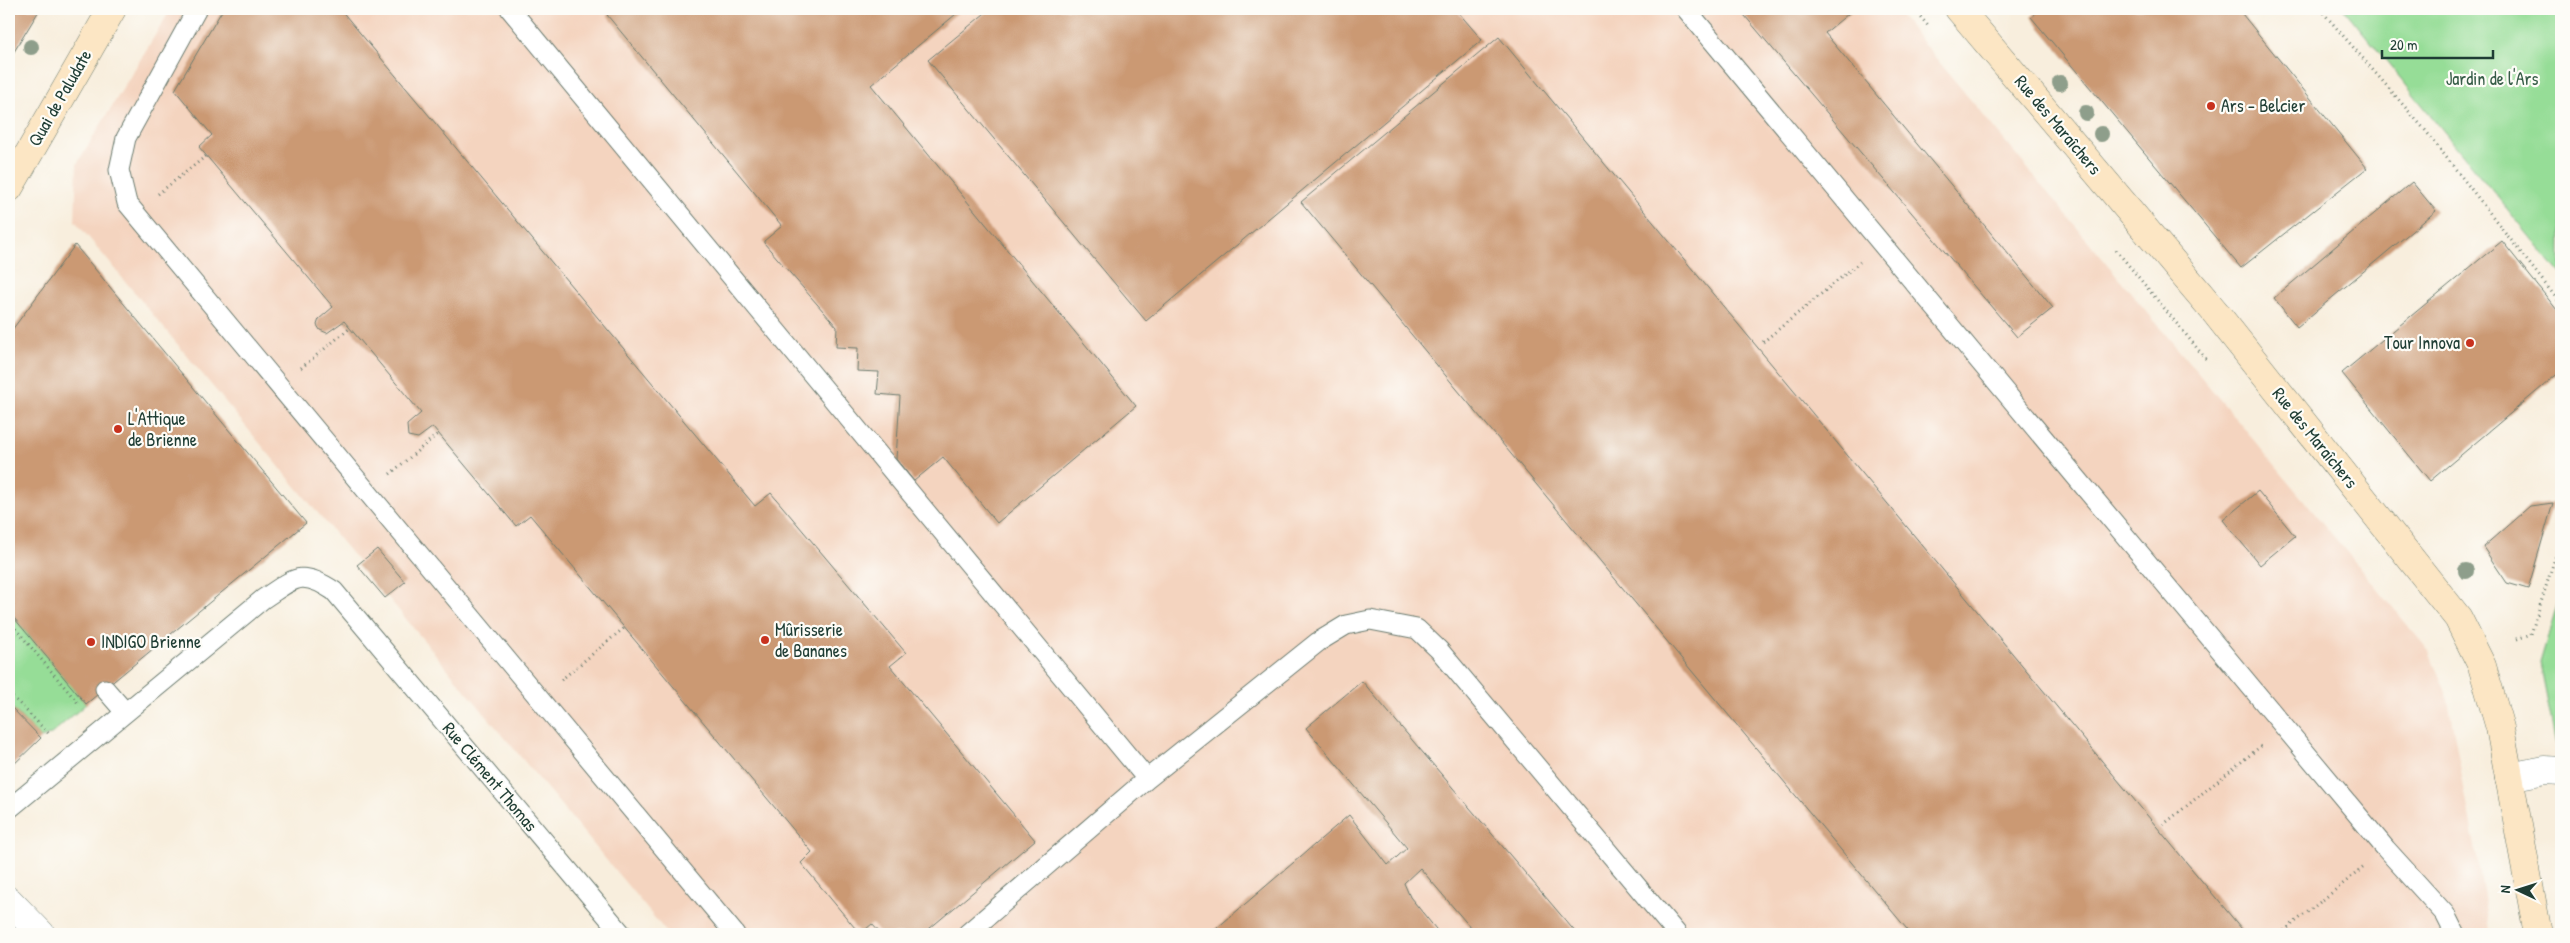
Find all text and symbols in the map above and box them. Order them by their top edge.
scale bar [2382,28,2494,60]
text: 20 m [2390,34,2417,55]
street label: Quai de Paludate [22,45,97,151]
park label: Jardin de l'Ars [2446,66,2538,91]
street label: Rue des Maraîchers [2009,69,2108,180]
place label: Ars - Belcier [2221,93,2305,118]
marker: Ars - Belcier [2205,100,2217,112]
place label: Tour Innova [2384,330,2460,355]
marker: Tour Innova [2464,337,2476,349]
street label: Rue des Maraîchers [2267,382,2364,494]
place label: L'Attique de Brienne [128,406,197,452]
marker: L'Attique de Brienne [112,423,124,435]
place label: Mûrisserie de Bananes [775,617,847,663]
place label: INDIGO Brienne [101,629,201,654]
marker: Mûrisserie de Bananes [759,634,771,646]
marker: INDIGO Brienne [85,636,97,648]
street label: Rue Clément Thomas [437,717,544,837]
north arrow [2492,866,2542,916]
text: N [2495,884,2514,893]

